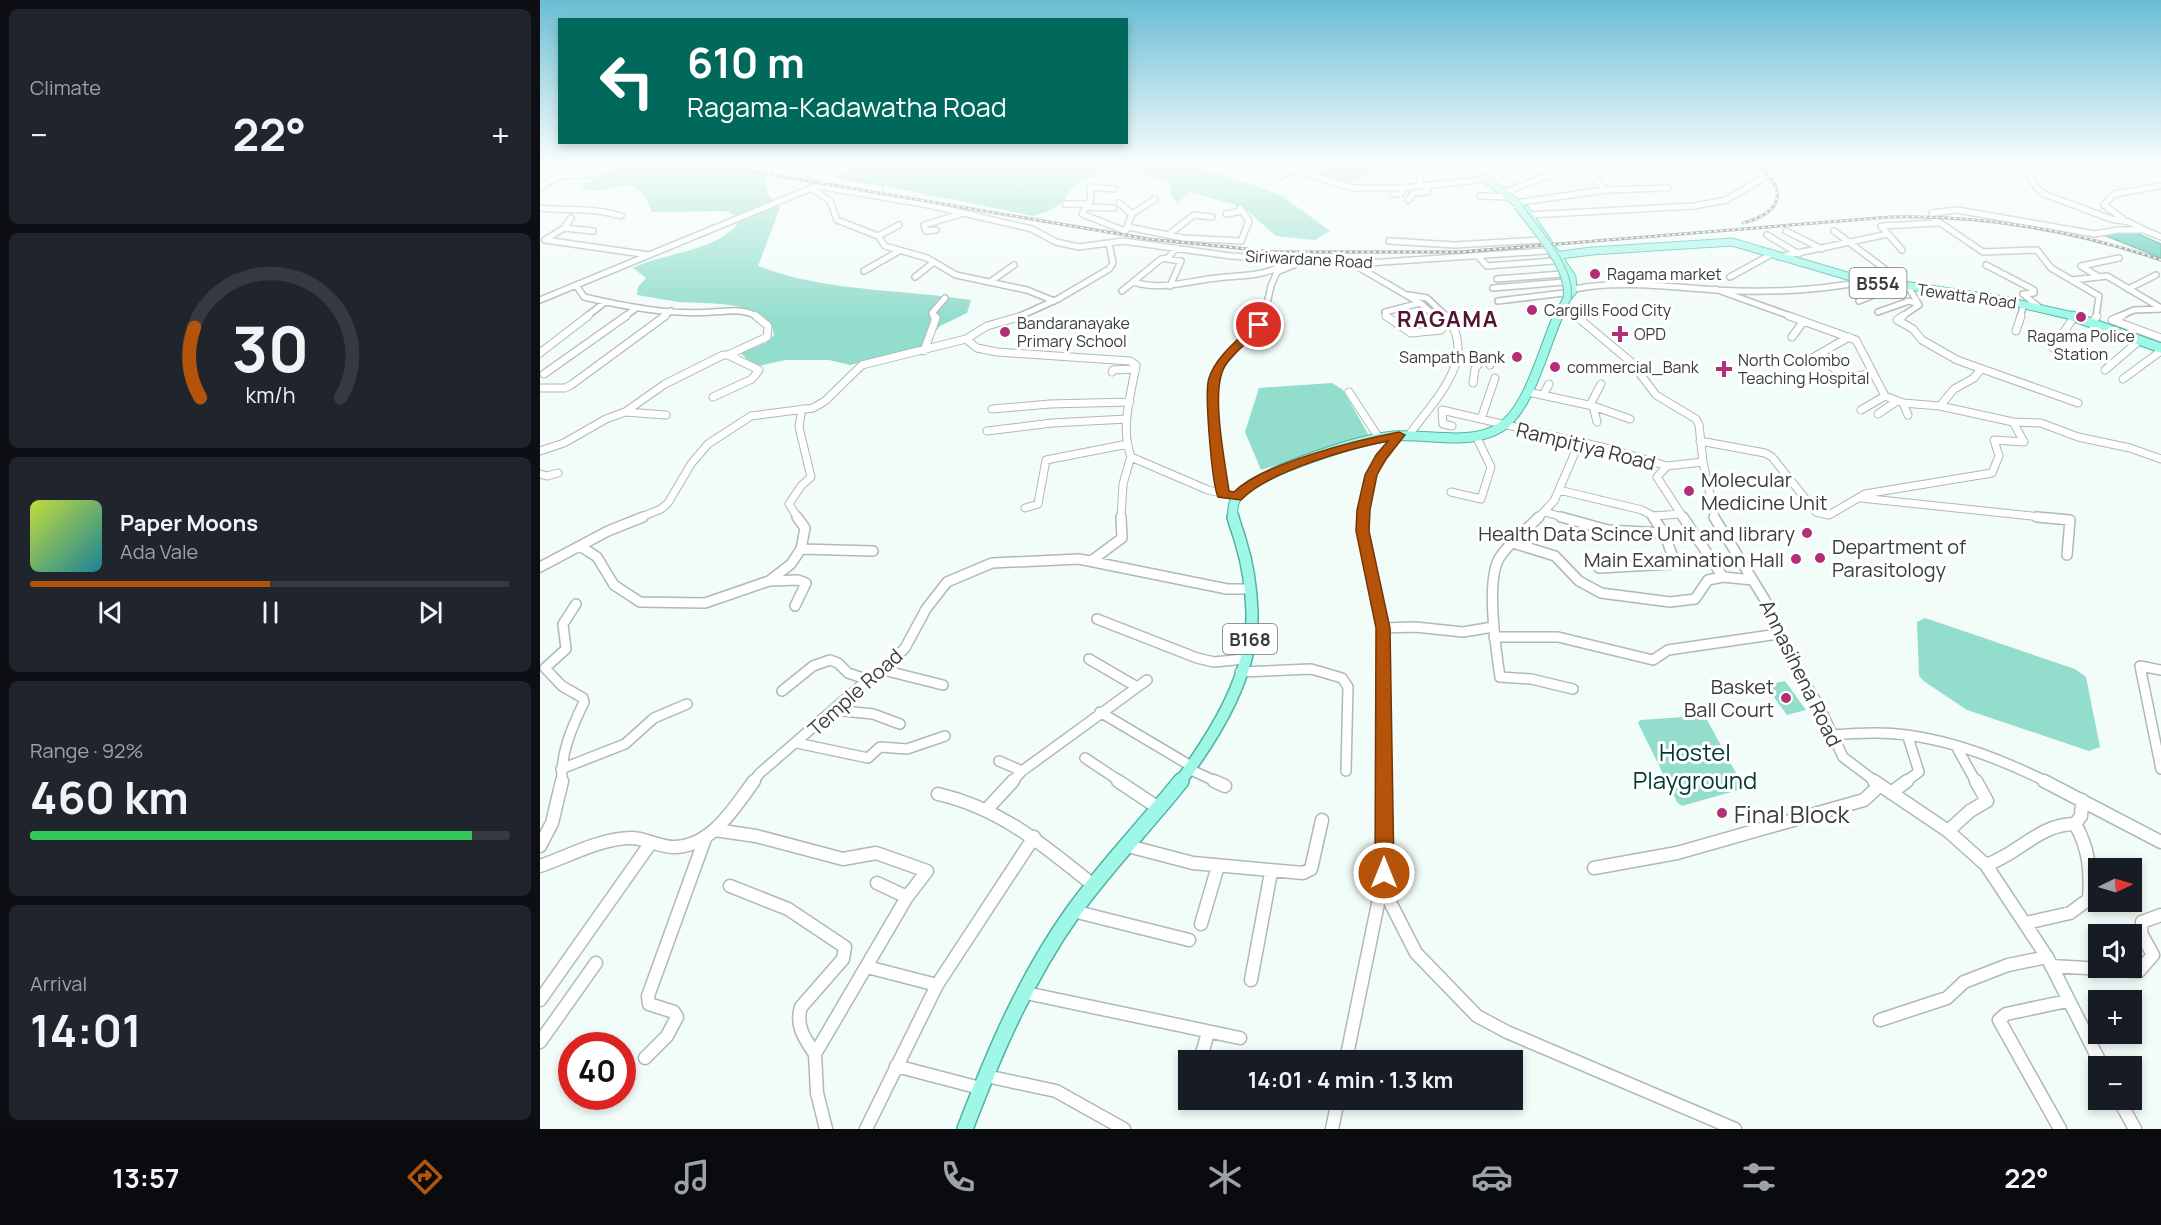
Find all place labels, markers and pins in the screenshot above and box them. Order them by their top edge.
place label: Ragama market [1607,263,1722,285]
marker: Ragama market [1588,267,1602,281]
pin [1233,299,1284,350]
place label: Cargills Food City [1544,299,1672,321]
marker: Cargills Food City [1525,303,1539,317]
marker: Ragama Police Station [2074,310,2088,324]
place label: Bandaranayake Primary School [1017,312,1130,352]
place label: OPD [1634,323,1666,345]
marker: Bandaranayake Primary School [998,325,1012,339]
marker: OPD [1611,325,1629,343]
place label: Ragama Police Station [2027,325,2135,365]
place label: Sampath Bank [1399,346,1506,368]
place label: North Colombo Teaching Hospital [1738,349,1870,389]
marker: Sampath Bank [1510,350,1524,364]
place label: commercial_Bank [1567,356,1700,378]
marker: commercial_Bank [1548,360,1562,374]
marker: North Colombo Teaching Hospital [1715,360,1733,378]
place label: Molecular Medicine Unit [1701,466,1828,516]
marker: Molecular Medicine Unit [1682,484,1696,498]
place label: Health Data Scince Unit and library [1478,520,1795,547]
marker: Health Data Scince Unit and library [1800,526,1814,540]
place label: Department of Parasitology [1832,533,1966,583]
place label: Main Examination Hall [1584,546,1784,573]
marker: Department of Parasitology [1813,551,1827,565]
marker: Main Examination Hall [1789,552,1803,566]
place label: Basket Ball Court [1684,673,1774,723]
marker: Basket Ball Court [1779,691,1793,705]
place label: Final Block [1734,797,1850,830]
marker: Final Block [1715,806,1729,820]

